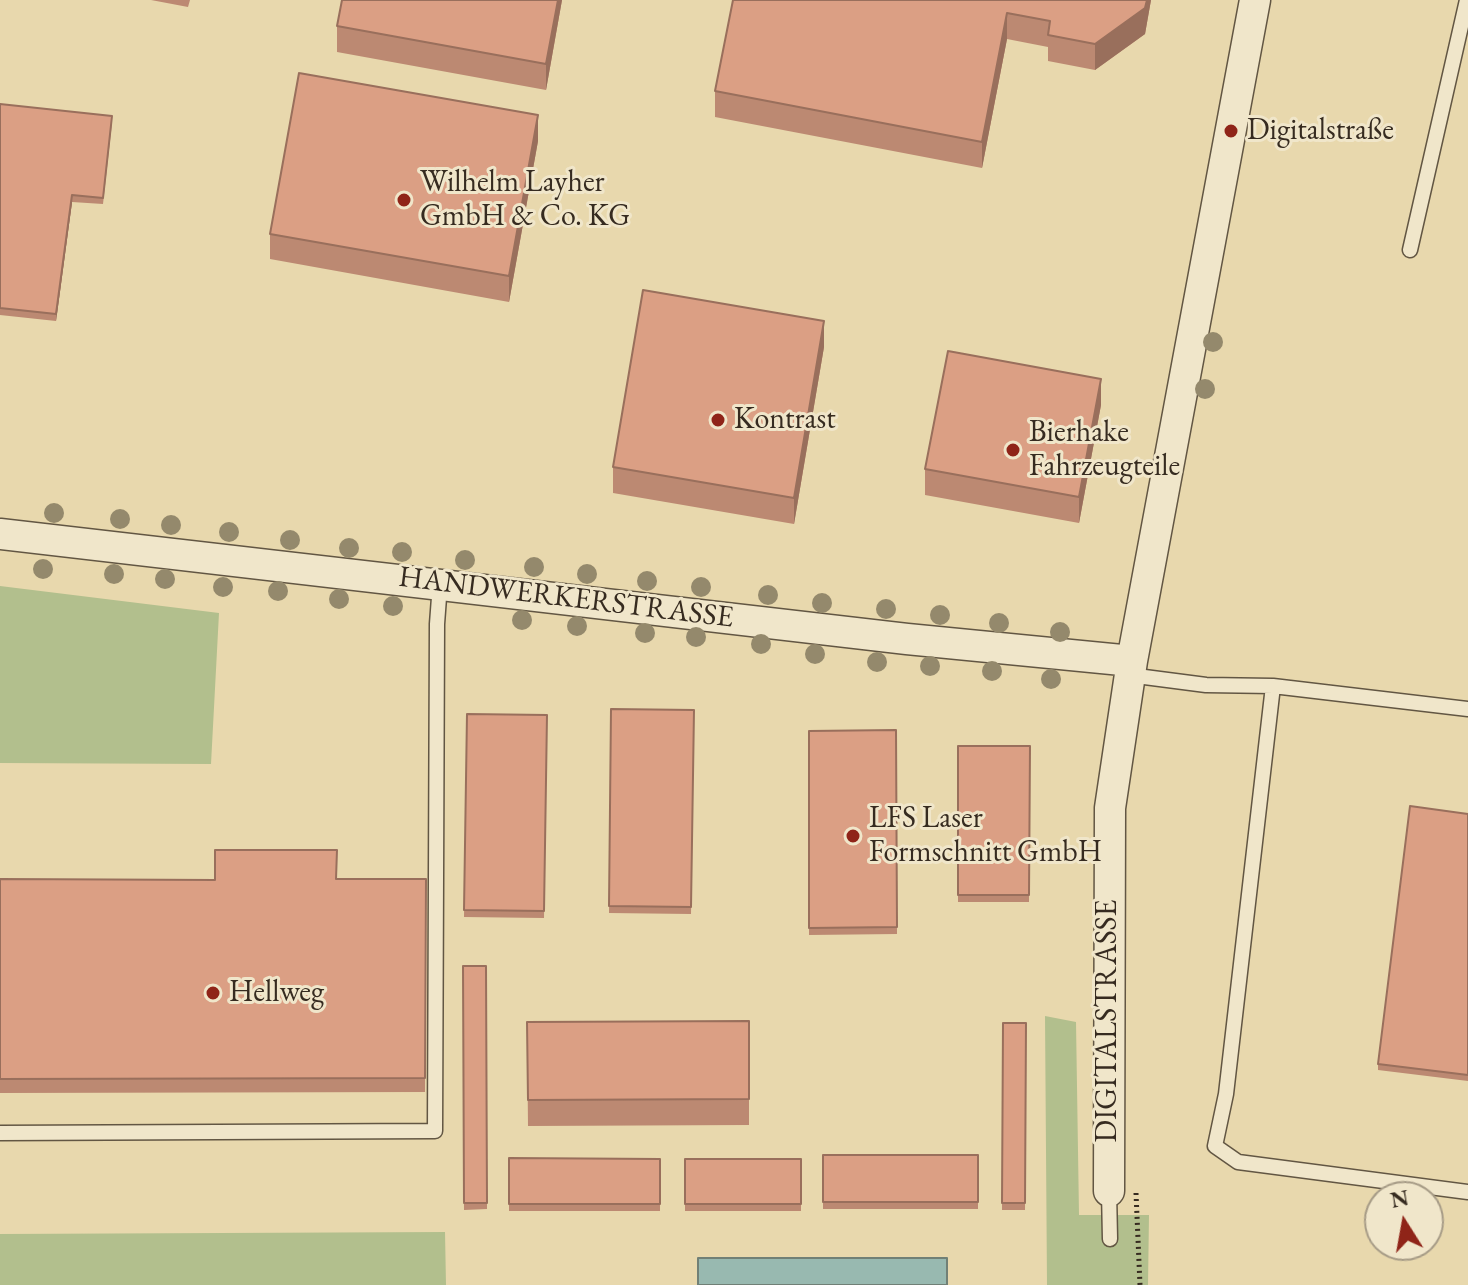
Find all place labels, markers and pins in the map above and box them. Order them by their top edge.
place label: Digitalstraße [1247,113,1394,149]
marker: Digitalstraße [1222,122,1240,140]
place label: Wilhelm Layher GmbH & Co. KG [420,165,630,236]
marker: Wilhelm Layher GmbH & Co. KG [395,191,413,209]
place label: Kontrast [734,402,836,438]
marker: Kontrast [709,411,727,429]
place label: Bierhake Fahrzeugteile [1029,415,1180,486]
marker: Bierhake Fahrzeugteile [1004,441,1022,459]
place label: LFS Laser Formschnitt GmbH [869,801,1102,872]
marker: LFS Laser Formschnitt GmbH [844,827,862,845]
place label: Hellweg [229,975,324,1011]
marker: Hellweg [204,984,222,1002]

